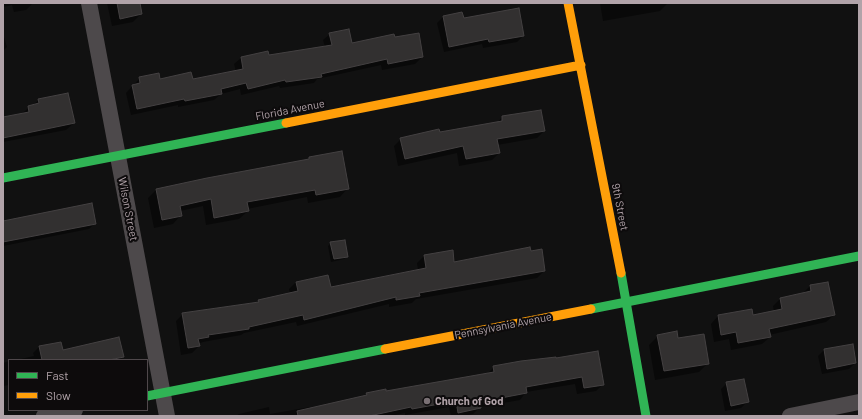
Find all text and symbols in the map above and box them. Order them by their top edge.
street label: Florida Avenue [254,97,326,123]
street label: Wilson Street [115,176,141,242]
street label: 9th Street [609,182,631,232]
street label: Pennsylvania Avenue [453,310,553,342]
legend [8,359,148,411]
text: Fast [46,368,69,382]
text: Slow [46,388,71,402]
place label: Church of God [435,394,503,408]
marker: Church of God [422,396,432,406]

